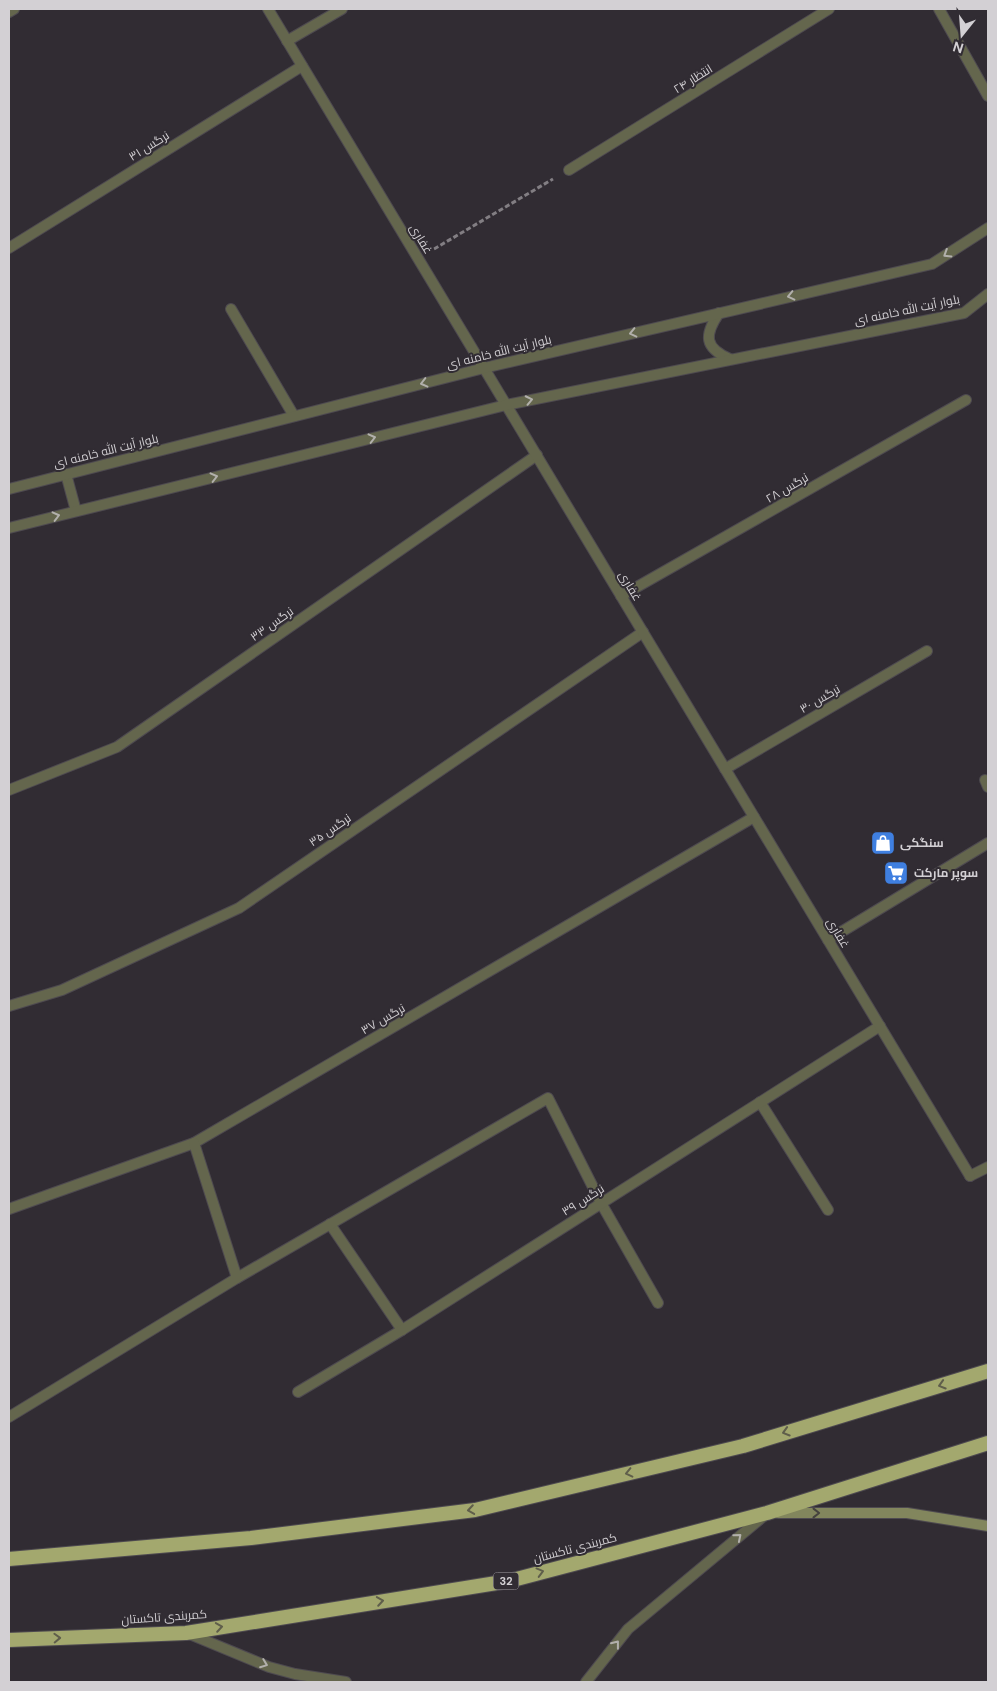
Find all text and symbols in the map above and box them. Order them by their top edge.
north arrow [937,10,987,60]
text: N [951,37,966,58]
street label: انتظار ۲۴ [670,61,716,97]
street label: نرگس ۳۱ [126,127,172,165]
street label: غفاری [406,221,436,257]
one-way arrow [943,248,952,258]
one-way arrow [786,290,795,301]
street label: بلوار آیت الله خامنه ای [853,291,961,329]
one-way arrow [628,327,637,338]
street label: بلوار آیت الله خامنه ای [445,331,553,373]
one-way arrow [419,377,428,388]
one-way arrow [525,395,534,406]
street label: بلوار آیت الله خامنه ای [52,430,160,472]
one-way arrow [367,433,376,444]
street label: نرگس ۲۸ [763,469,811,507]
one-way arrow [209,472,218,483]
one-way arrow [52,512,60,522]
street label: غفاری [615,568,645,604]
street label: نرگس ۳۳ [247,603,297,645]
street label: نرگس ۳۰ [797,681,843,717]
street label: نرگس ۳۵ [306,810,354,850]
shop icon: سنگکی [870,830,896,856]
place label: سنگکی [900,835,944,851]
supermarket icon: سوپر مارکت [883,860,909,886]
place label: سوپر مارکت [914,865,978,882]
street label: غفاری [823,915,853,951]
street label: نرگس ۳۷ [358,1000,408,1038]
street label: نرگس ۳۹ [559,1181,607,1219]
one-way arrow [938,1379,946,1389]
one-way arrow [783,1427,791,1437]
one-way arrow [624,1467,633,1478]
one-way arrow [466,1504,474,1515]
one-way arrow [812,1508,820,1518]
street label: کمربندی تاکستان [531,1529,619,1567]
one-way arrow [732,1535,741,1543]
one-way arrow [535,1568,543,1578]
road number: 32 [494,1572,518,1590]
one-way arrow [376,1596,384,1607]
street label: کمربندی تاکستان [121,1606,207,1628]
one-way arrow [215,1623,224,1633]
one-way arrow [54,1632,62,1643]
one-way arrow [610,1640,619,1650]
one-way arrow [259,1658,268,1668]

